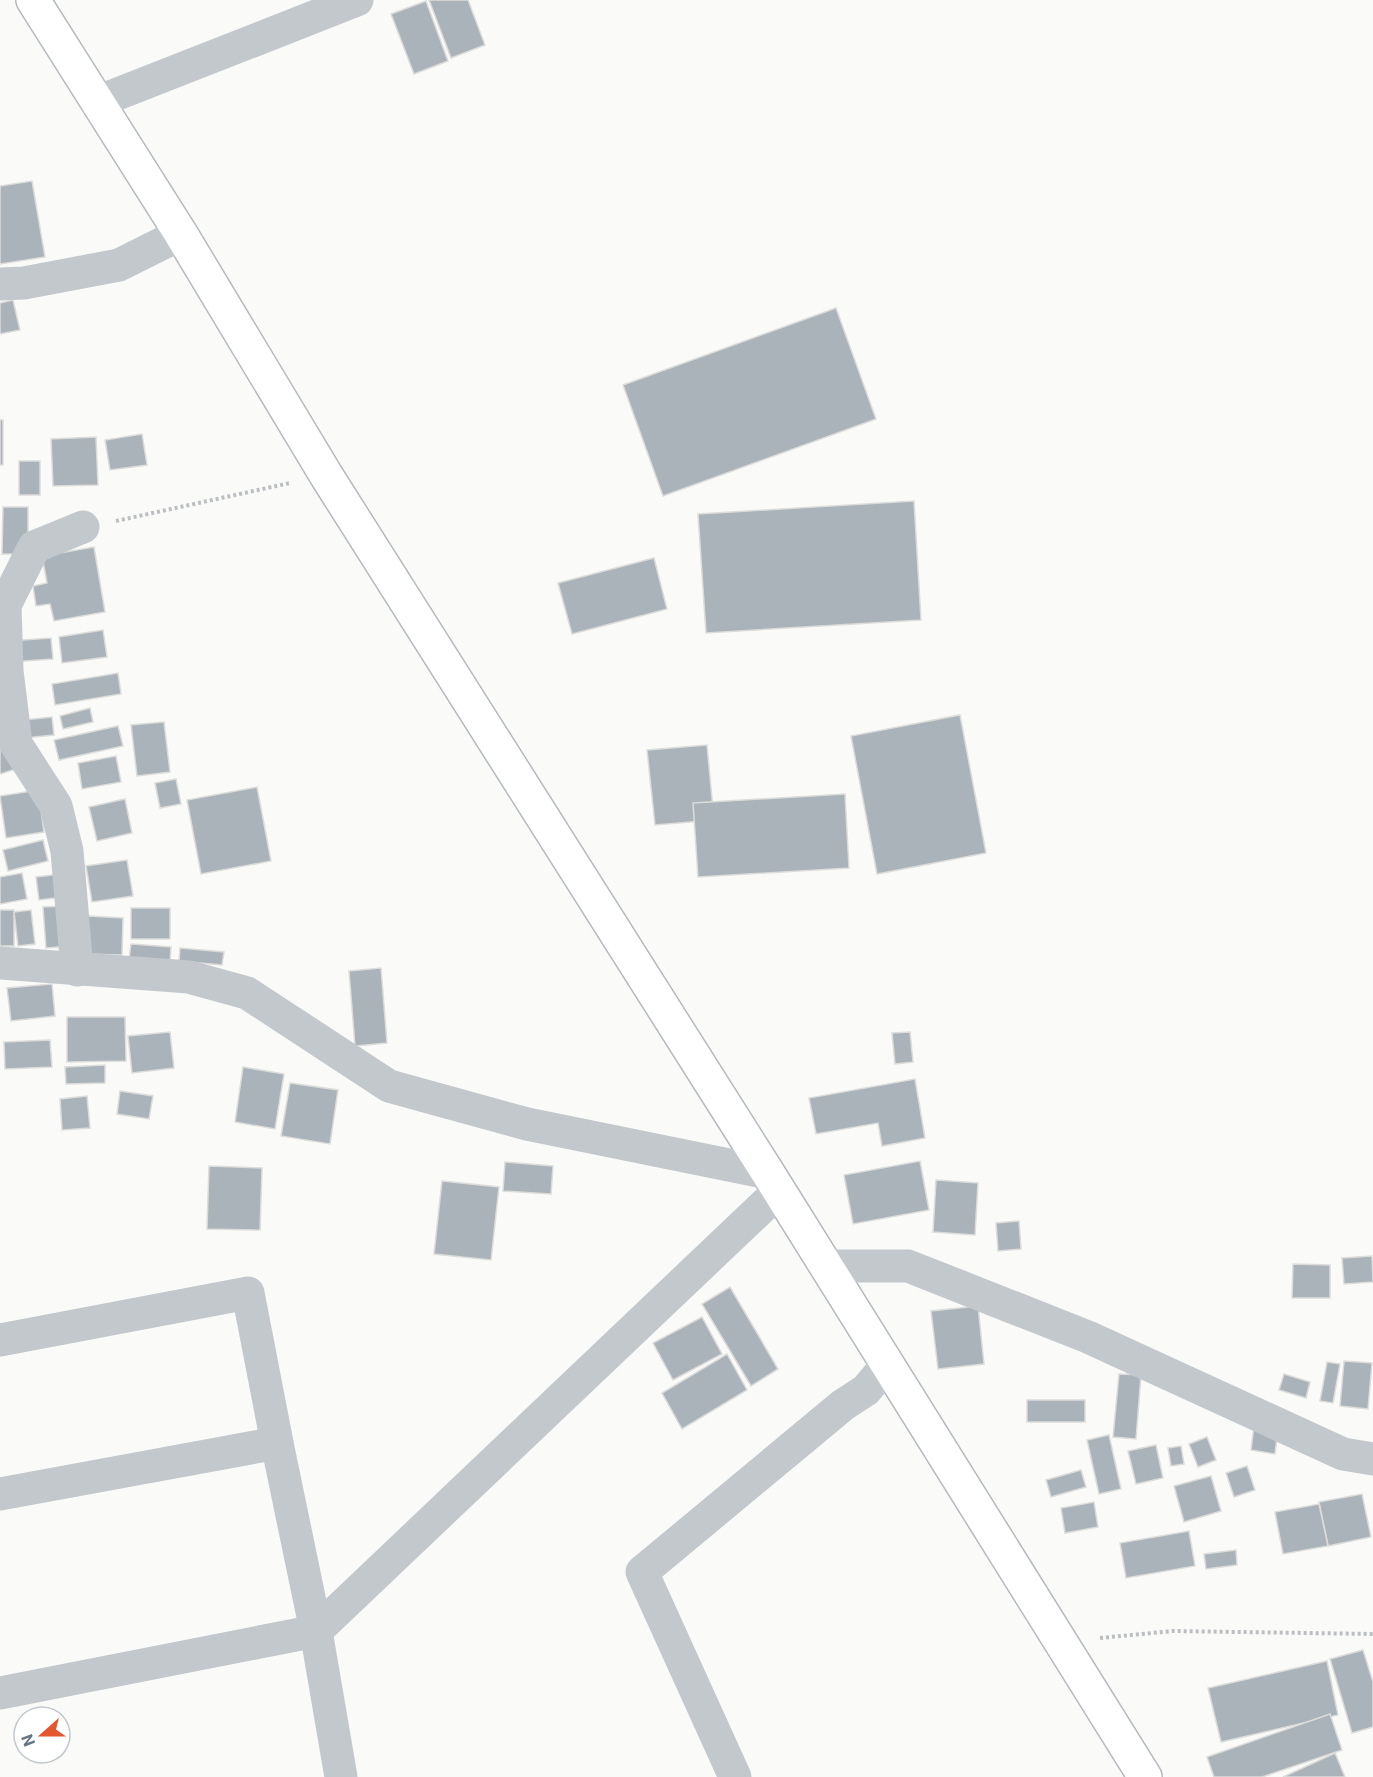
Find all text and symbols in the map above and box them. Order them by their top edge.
north arrow [12,1705,72,1765]
text: N [18,1732,39,1749]

